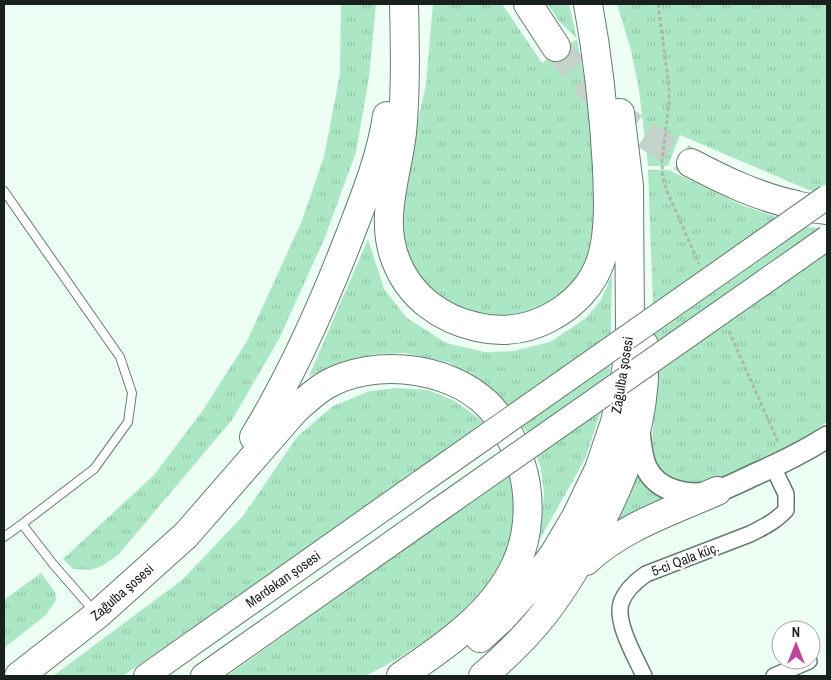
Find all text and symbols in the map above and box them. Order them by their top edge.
street label: Zağulba şosesi [607,335,637,415]
street label: 5-ci Qala küç. [649,538,721,580]
street label: Mərdəkan şosesi [242,547,324,611]
street label: Zağulba şosesi [87,560,157,624]
north arrow [771,620,821,670]
text: N [792,623,800,641]

